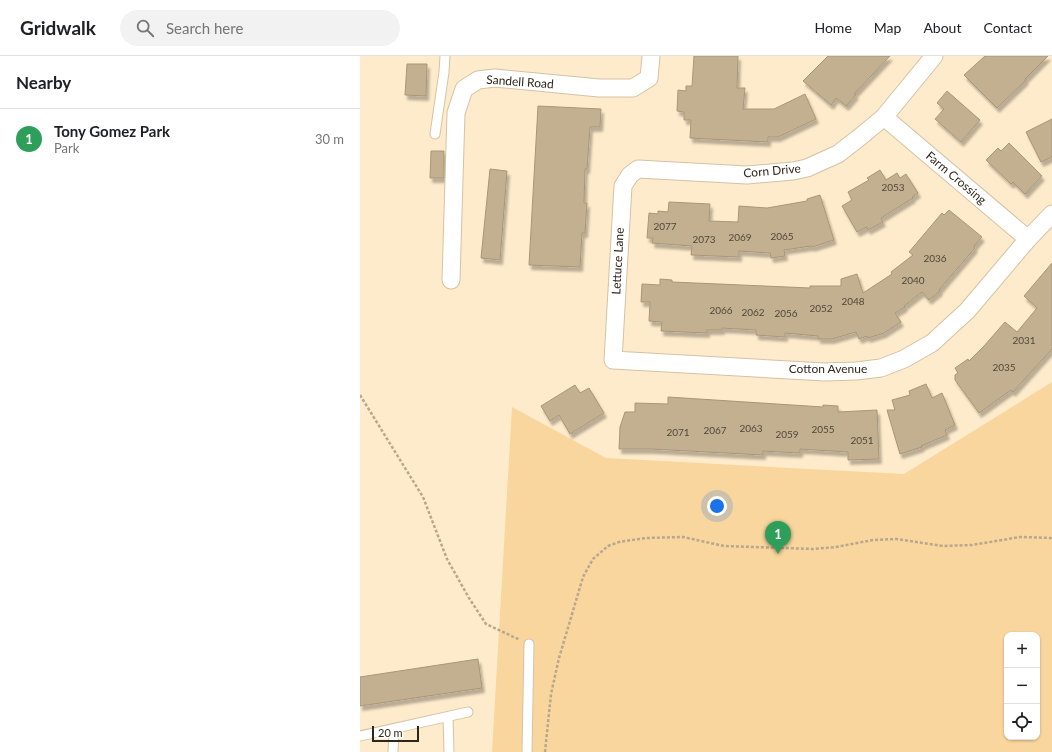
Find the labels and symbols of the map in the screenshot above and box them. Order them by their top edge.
street label: Sandell Road [486,72,554,91]
street label: Farm Crossing [923,148,990,207]
street label: Corn Drive [743,161,801,180]
house number: 2053 [881,181,905,193]
house number: 2077 [653,220,677,232]
street label: Lettuce Lane [608,227,627,295]
house number: 2065 [770,230,794,242]
house number: 2069 [728,231,752,243]
house number: 2073 [692,233,716,245]
house number: 2036 [923,252,947,264]
house number: 2040 [901,274,925,286]
house number: 2048 [841,295,865,307]
house number: 2052 [809,302,833,314]
house number: 2066 [709,304,733,316]
house number: 2062 [741,306,765,318]
house number: 2056 [774,307,798,319]
house number: 2031 [1012,334,1036,346]
street label: Cotton Avenue [789,361,867,376]
house number: 2035 [992,361,1016,373]
house number: 2063 [739,422,763,434]
house number: 2055 [811,423,835,435]
house number: 2067 [703,424,727,436]
house number: 2071 [666,426,690,438]
house number: 2059 [775,428,799,440]
house number: 2051 [850,434,874,446]
your location [707,496,727,516]
pin: 1 [765,521,791,554]
scale bar [372,724,419,743]

